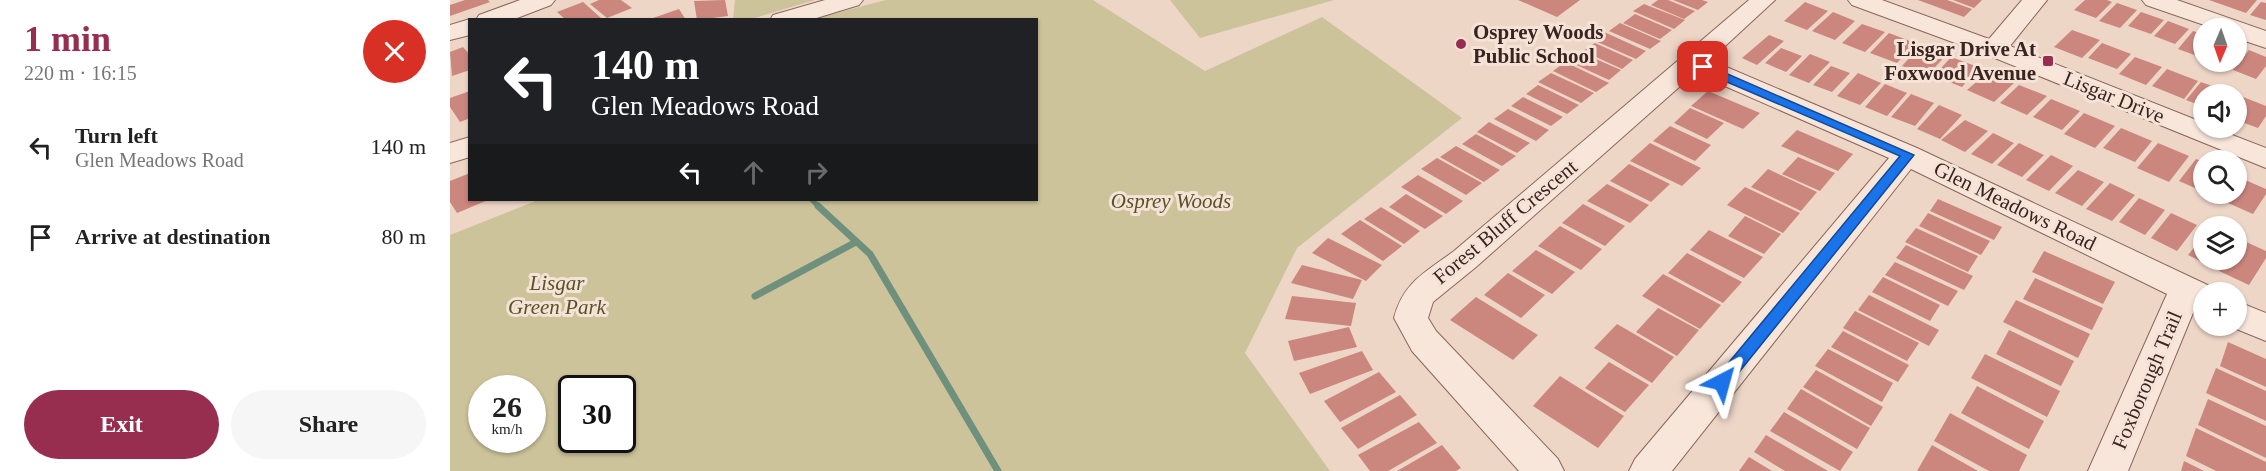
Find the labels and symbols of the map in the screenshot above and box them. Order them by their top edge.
north arrow [2193,18,2247,72]
place label: Osprey Woods Public School [1473,20,1604,68]
marker: Osprey Woods Public School [1454,37,1468,51]
place label: Lisgar Drive At Foxwood Avenue [1884,37,2036,85]
pin [1677,41,1728,92]
marker: Lisgar Drive At Foxwood Avenue [2041,54,2055,68]
street label: Lisgar Drive [2060,66,2168,128]
street label: Forest Bluff Crescent [1428,155,1582,289]
street label: Glen Meadows Road [1930,156,2100,256]
park label: Osprey Woods [1111,189,1231,213]
park label: Lisgar Green Park [508,271,607,319]
street label: Foxborough Trail [2107,307,2187,453]
position arrow [1690,350,1754,414]
speed limit sign: 30 [558,375,636,453]

